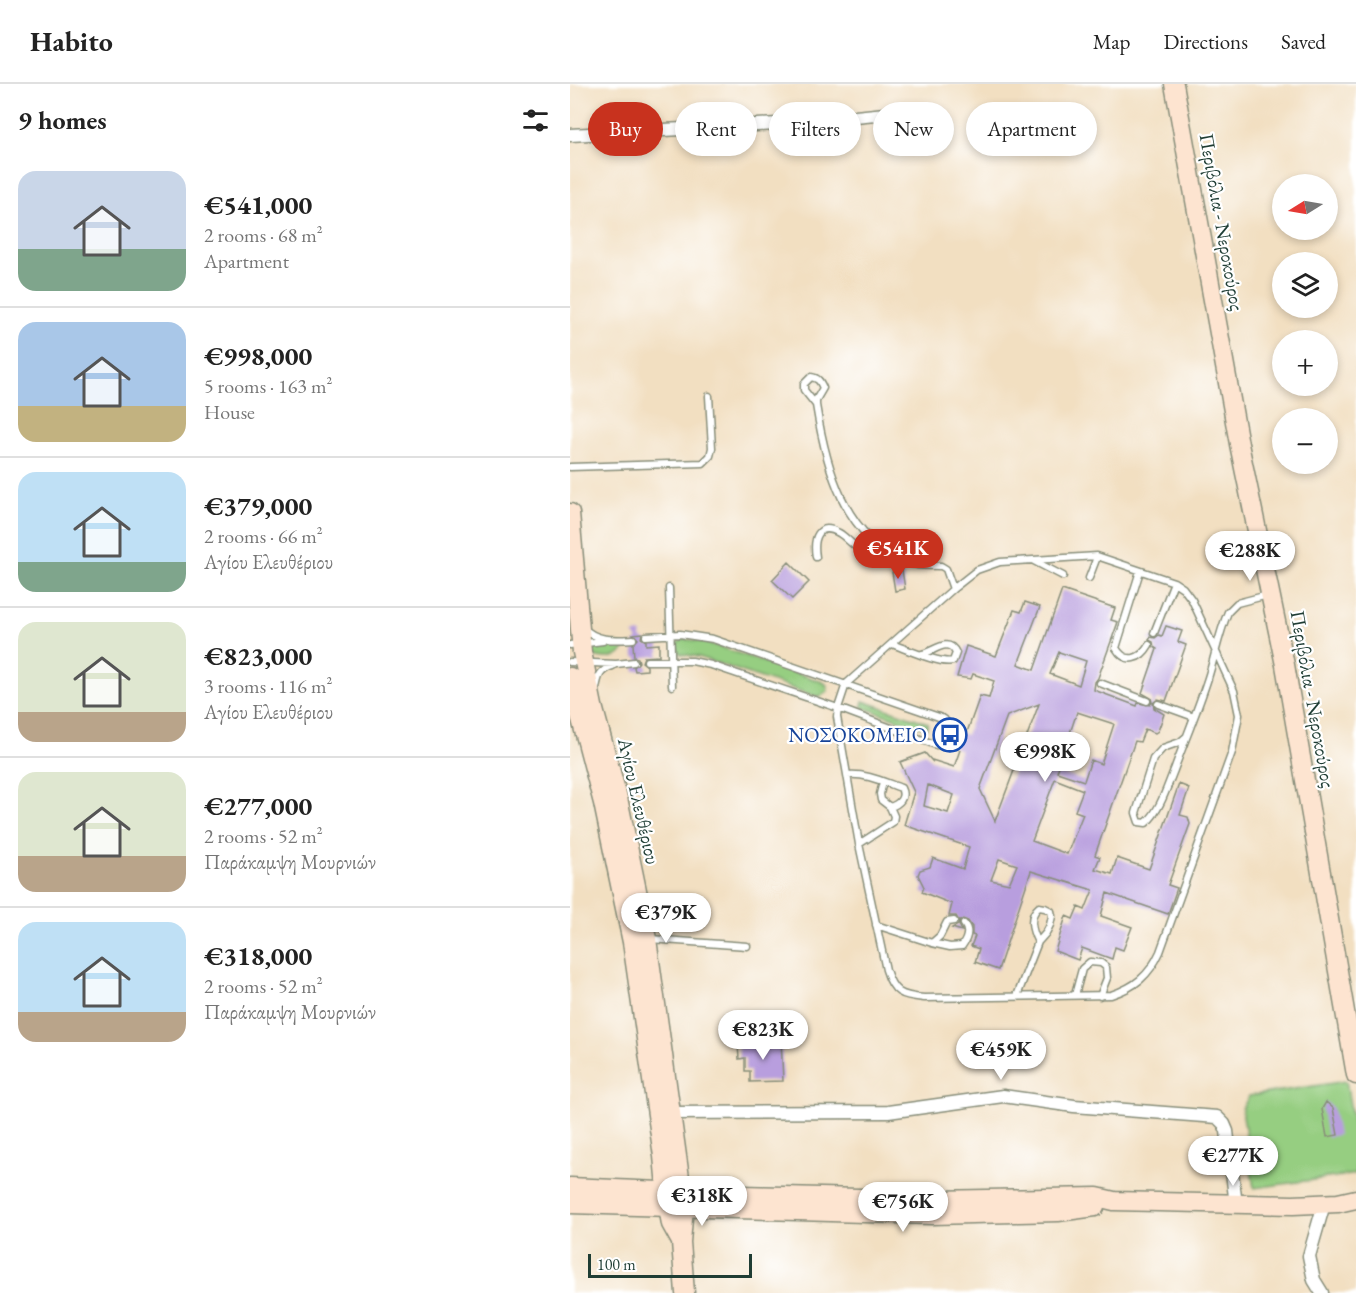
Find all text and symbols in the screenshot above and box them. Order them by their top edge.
text: Habito [30,23,113,59]
text: Map [1093,28,1130,55]
text: Directions [1163,28,1248,55]
text: Saved [1281,28,1326,55]
chip: Buy [588,102,663,156]
chip: Rent [675,102,757,156]
chip: Filters [769,102,861,156]
chip: New [873,102,954,156]
chip: Apartment [966,102,1097,156]
text: 9 homes [18,103,107,137]
icon: filters [519,104,552,137]
street label: Περιβόλια - Νεροκούρος [1194,131,1250,313]
north arrow [1272,174,1338,240]
map controls [1272,174,1338,474]
text: €541,000 [204,188,312,222]
icon: home [66,195,138,267]
text: 2 rooms · 68 m² [204,222,323,248]
text: Apartment [204,248,289,274]
button: layers [1272,252,1338,318]
button: + [1272,330,1338,396]
text: €998,000 [204,339,312,373]
icon: home [66,346,138,418]
text: 5 rooms · 163 m² [204,373,332,399]
text: House [204,399,255,425]
button: − [1272,408,1338,474]
text: €379,000 [204,489,312,523]
icon: home [66,496,138,568]
text: 2 rooms · 66 m² [204,523,323,549]
pin: €541K [856,529,940,580]
pin: €288K [1208,531,1292,582]
text: €541K [867,535,929,561]
text: €288K [1219,537,1281,563]
text: Αγίου Ελευθέριου [204,549,333,575]
street label: Περιβόλια - Νεροκούρος [1285,608,1341,790]
text: €823,000 [204,639,312,673]
icon: home [66,646,138,718]
text: 3 rooms · 116 m² [204,673,332,699]
text: Αγίου Ελευθέριου [204,699,333,725]
bus stop icon: ΝΟΣΟΚΟΜΕΙΟ [932,717,968,753]
place label: ΝΟΣΟΚΟΜΕΙΟ [788,722,927,748]
pin: €998K [1003,732,1087,783]
street label: Αγίου Ελευθέριου [612,734,666,867]
text: €998K [1014,738,1076,764]
text: €277,000 [204,789,312,823]
icon: home [66,796,138,868]
text: 2 rooms · 52 m² [204,823,323,849]
text: Παράκαμψη Μουρνιών [204,849,376,875]
pin: €379K [624,893,708,944]
text: €379K [635,899,697,925]
text: €318,000 [204,939,312,973]
icon: home [66,946,138,1018]
text: 2 rooms · 52 m² [204,973,323,999]
text: Παράκαμψη Μουρνιών [204,999,376,1025]
pin: €823K [721,1010,805,1061]
text: €823K [732,1016,794,1042]
pin: €459K [959,1030,1043,1081]
text: €459K [970,1036,1032,1062]
pin: €277K [1191,1136,1275,1187]
text: €277K [1202,1142,1264,1168]
pin: €318K [660,1176,744,1227]
text: €318K [671,1182,733,1208]
pin: €756K [861,1182,945,1233]
text: €756K [872,1188,934,1214]
scale bar [588,1251,752,1278]
text: 100 m [597,1254,636,1275]

